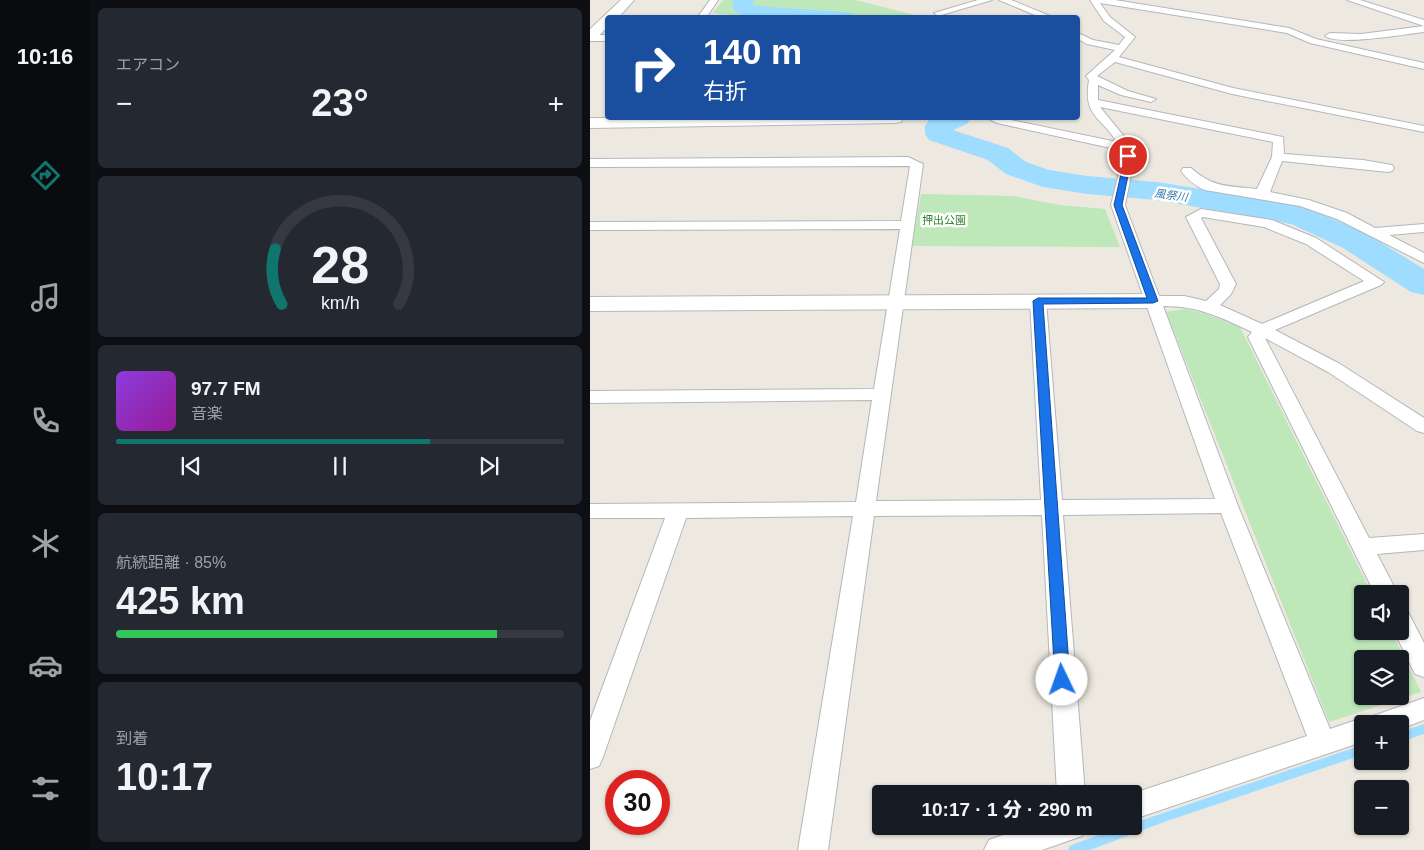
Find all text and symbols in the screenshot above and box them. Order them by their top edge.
text: 140 m [703,32,802,71]
icon: right [620,35,685,100]
text: 10:16 [17,44,73,69]
text: エアコン [116,56,180,73]
text: 右折 [703,79,747,104]
text: 23° [311,82,369,124]
text: − [116,88,132,119]
text: + [548,88,564,119]
pin [1107,135,1149,177]
icon: arrive [1114,142,1142,170]
icon: directions [28,158,63,193]
water label: 風祭川 [1154,187,1189,203]
park label: 押出公園 [922,214,966,226]
text: 28 [311,236,369,294]
icon: music [28,280,63,315]
text: km/h [321,293,359,313]
text: 97.7 FM [191,378,261,399]
icon: phone [28,403,63,438]
text: 音楽 [191,405,223,422]
icon: previous [177,452,205,480]
icon: pause [326,452,354,480]
icon: next [475,452,503,480]
icon: climate [28,526,63,561]
text: 航続距離 · 85% [116,554,226,571]
text: 425 km [116,580,245,622]
map controls [1354,585,1409,835]
button: sound [1354,585,1409,640]
icon: car [28,648,63,683]
button: layers [1354,650,1409,705]
position arrow [1035,653,1087,705]
button: + [1354,715,1409,770]
text: 到着 [116,730,148,747]
text: 10:17 [116,756,213,798]
speed limit sign: 30 [605,770,670,835]
icon: filters [28,771,63,806]
button: − [1354,780,1409,835]
text: 10:17 · 1 分 · 290 m [921,799,1093,820]

